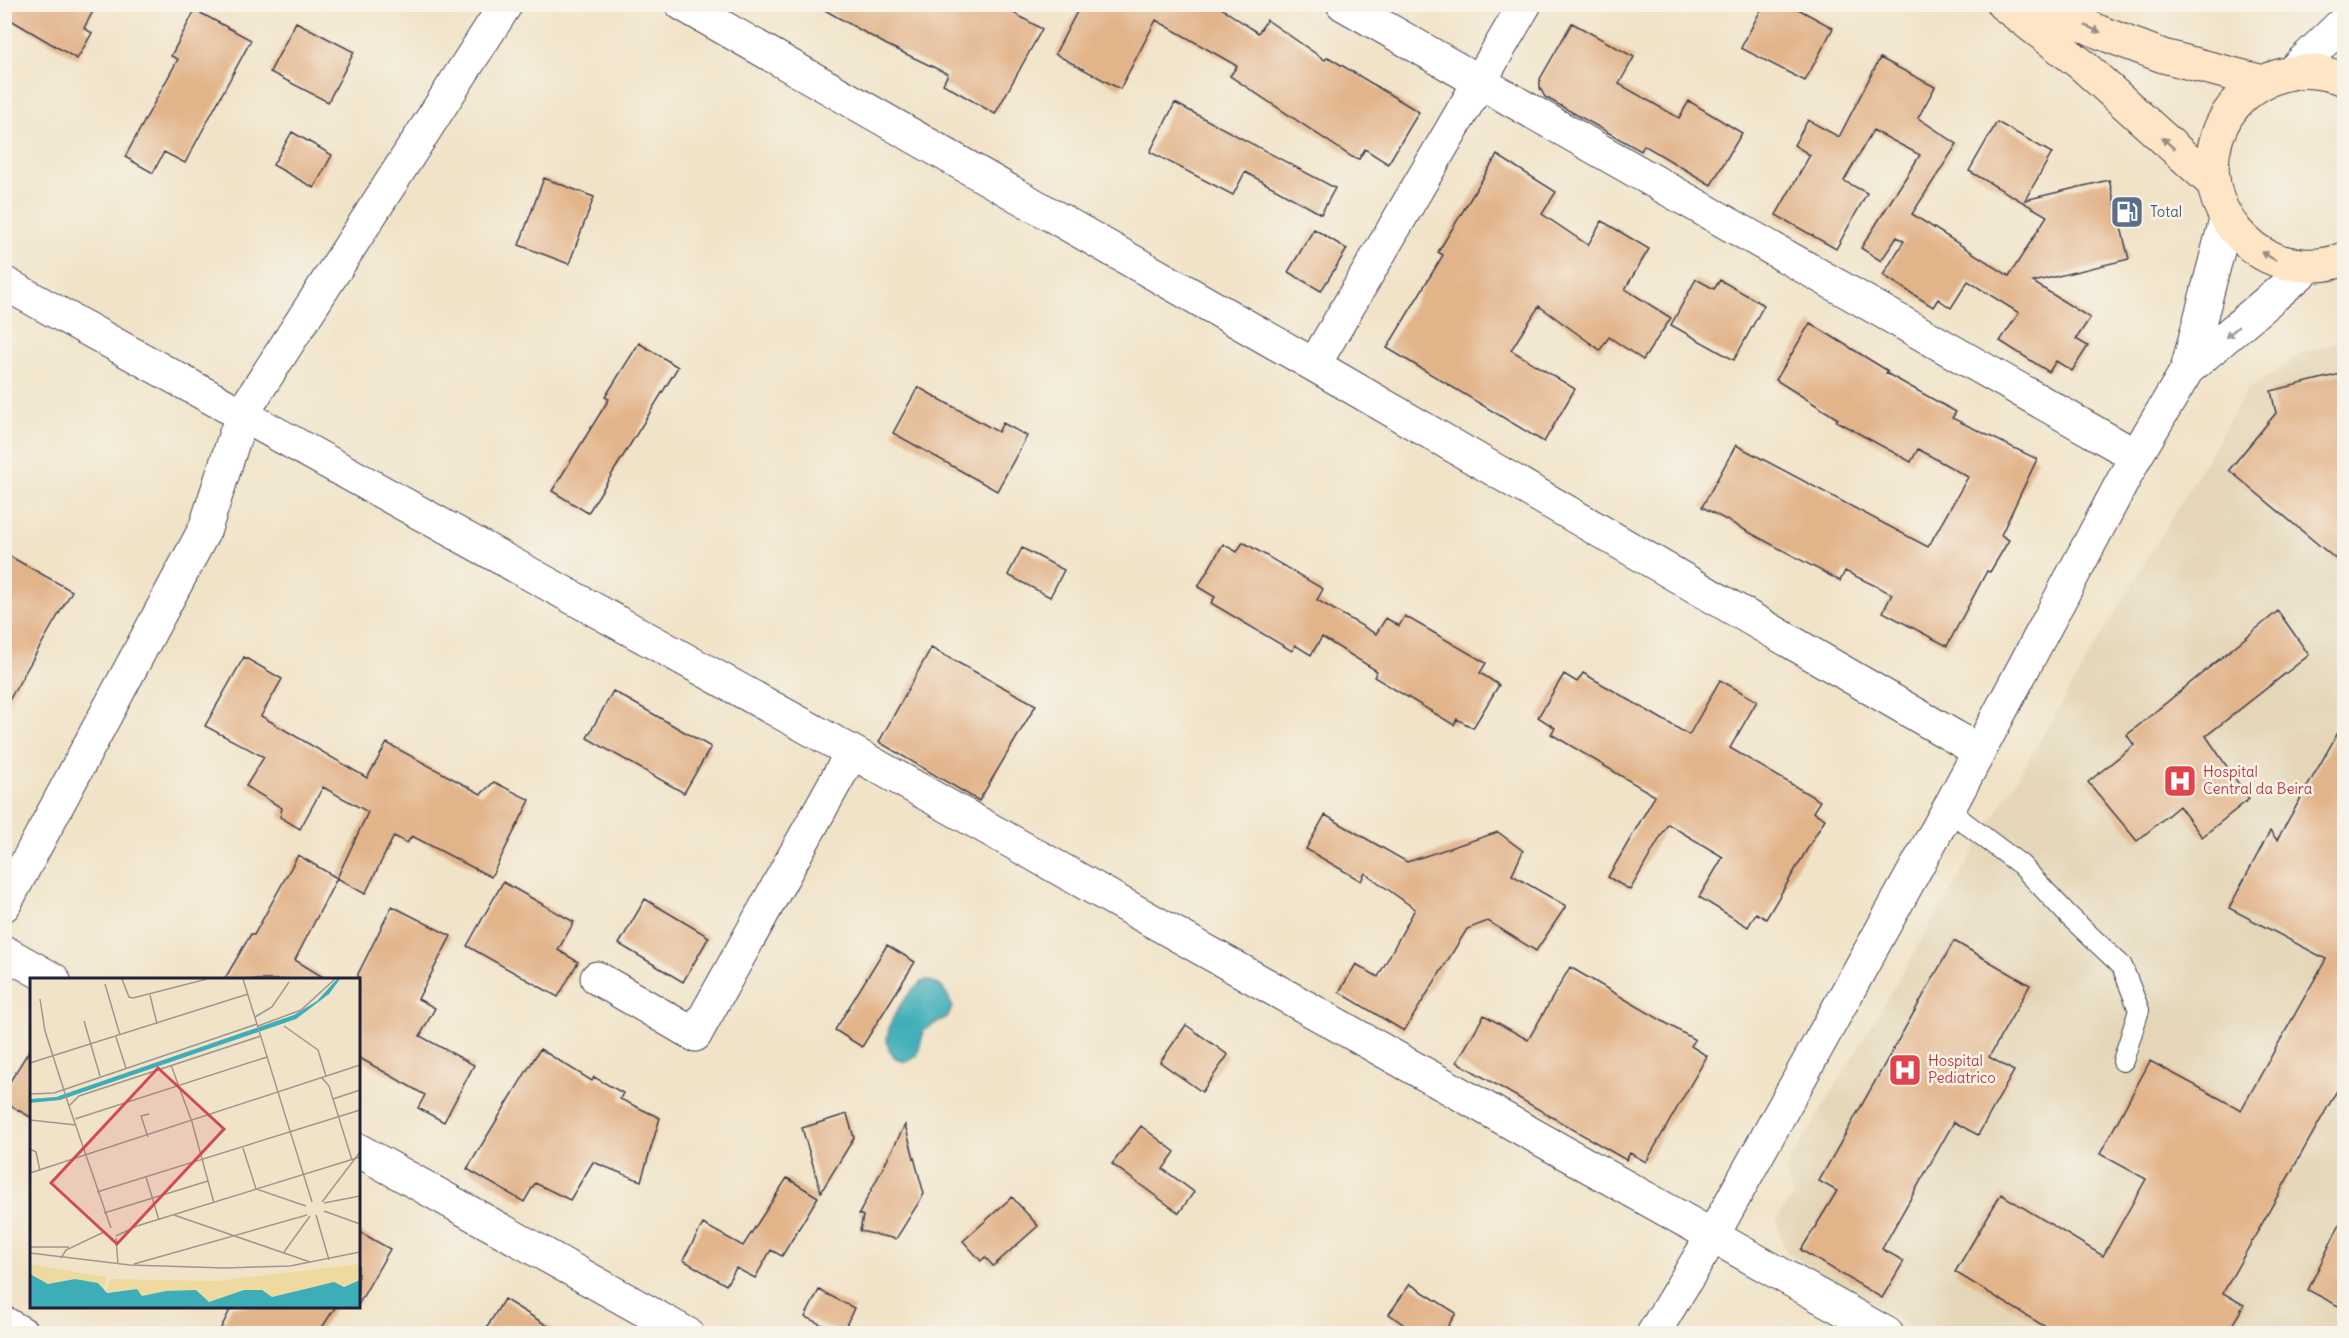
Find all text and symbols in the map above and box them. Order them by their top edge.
one-way arrow [2085,24,2103,34]
one-way arrow [2161,136,2176,150]
fuel station icon: Total [2109,194,2145,230]
place label: Total [2150,202,2182,221]
one-way arrow [2259,251,2276,261]
one-way arrow [2224,325,2240,338]
place label: Hospital Central da Beira [2203,762,2313,798]
hospital icon: Hospital Central da Beira [2162,763,2198,799]
inset map [30,978,360,1308]
place label: Hospital Pediatrico [1928,1051,1996,1087]
hospital icon: Hospital Pediatrico [1887,1052,1923,1088]

